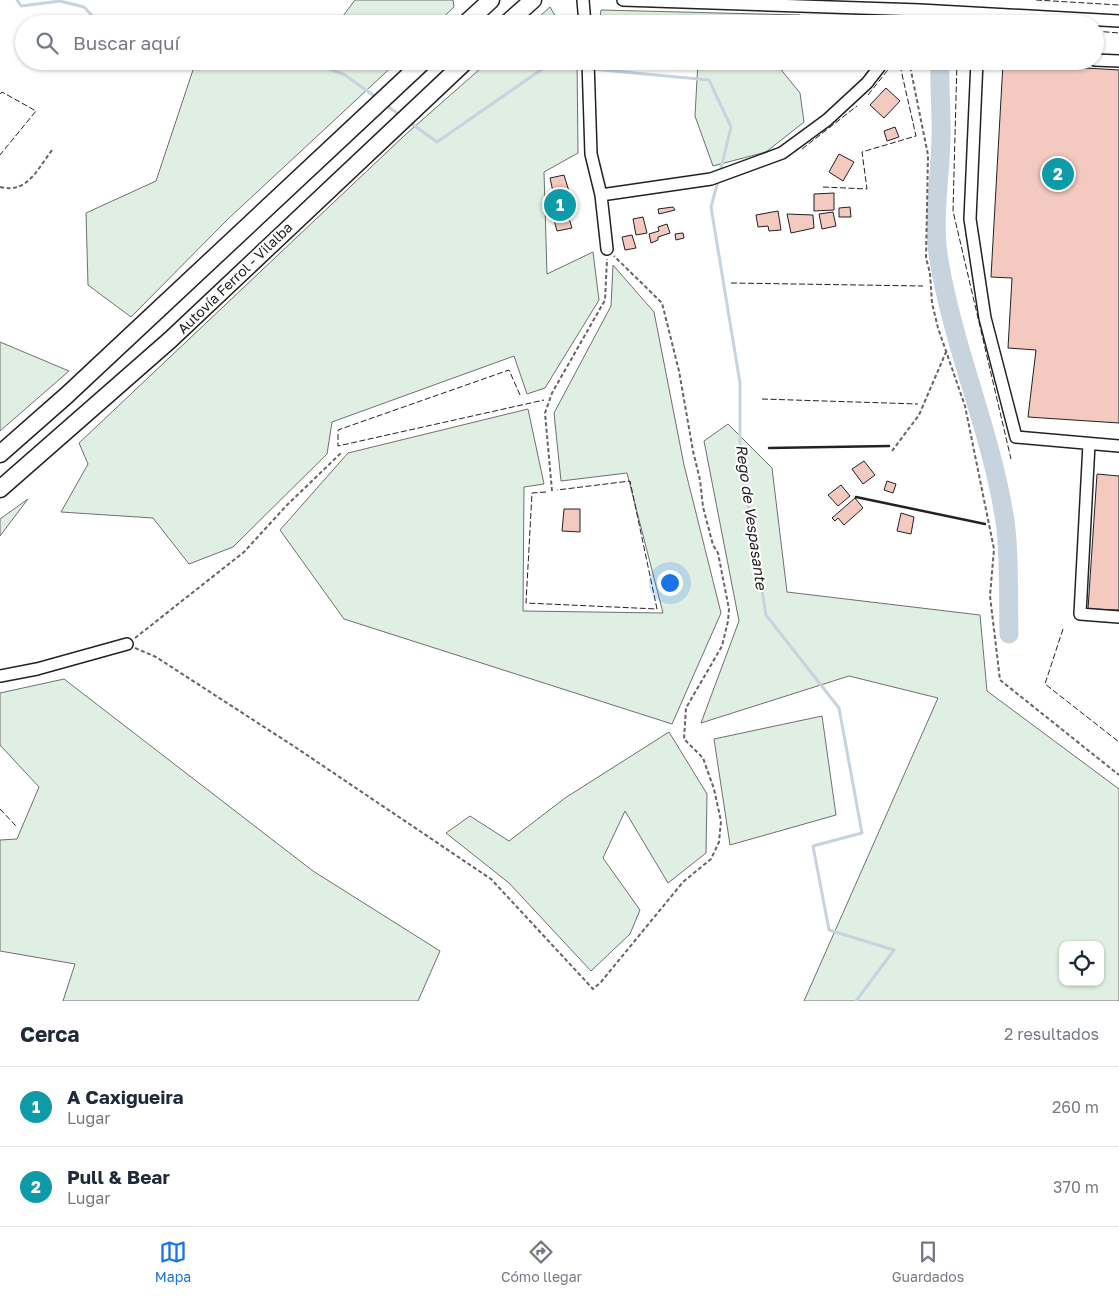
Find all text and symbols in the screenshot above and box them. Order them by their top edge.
search box [15,15,1104,70]
icon: search [33,29,61,57]
text: Buscar aquí [73,31,180,54]
pin: 2 [1042,155,1074,193]
pin: 1 [544,186,576,224]
street label: Autovía Ferrol - Vilalba [174,218,296,337]
water label: Rego de Vespasante [732,443,771,592]
your location [657,570,683,596]
map controls [1059,941,1104,986]
button: locate [1059,941,1104,986]
text: Cerca [20,1021,79,1047]
text: 2 resultados [1004,1024,1099,1044]
text: A Caxigueira [67,1085,184,1108]
text: 1 [32,1097,40,1117]
text: 260 m [1052,1097,1099,1117]
text: Lugar [67,1108,111,1128]
text: Pull & Bear [67,1165,170,1188]
text: 2 [31,1177,41,1197]
text: 370 m [1053,1177,1099,1197]
text: Lugar [67,1188,111,1208]
tab: Mapa [155,1238,191,1285]
tab: Cómo llegar [501,1238,582,1285]
tab: Guardados [892,1238,964,1285]

